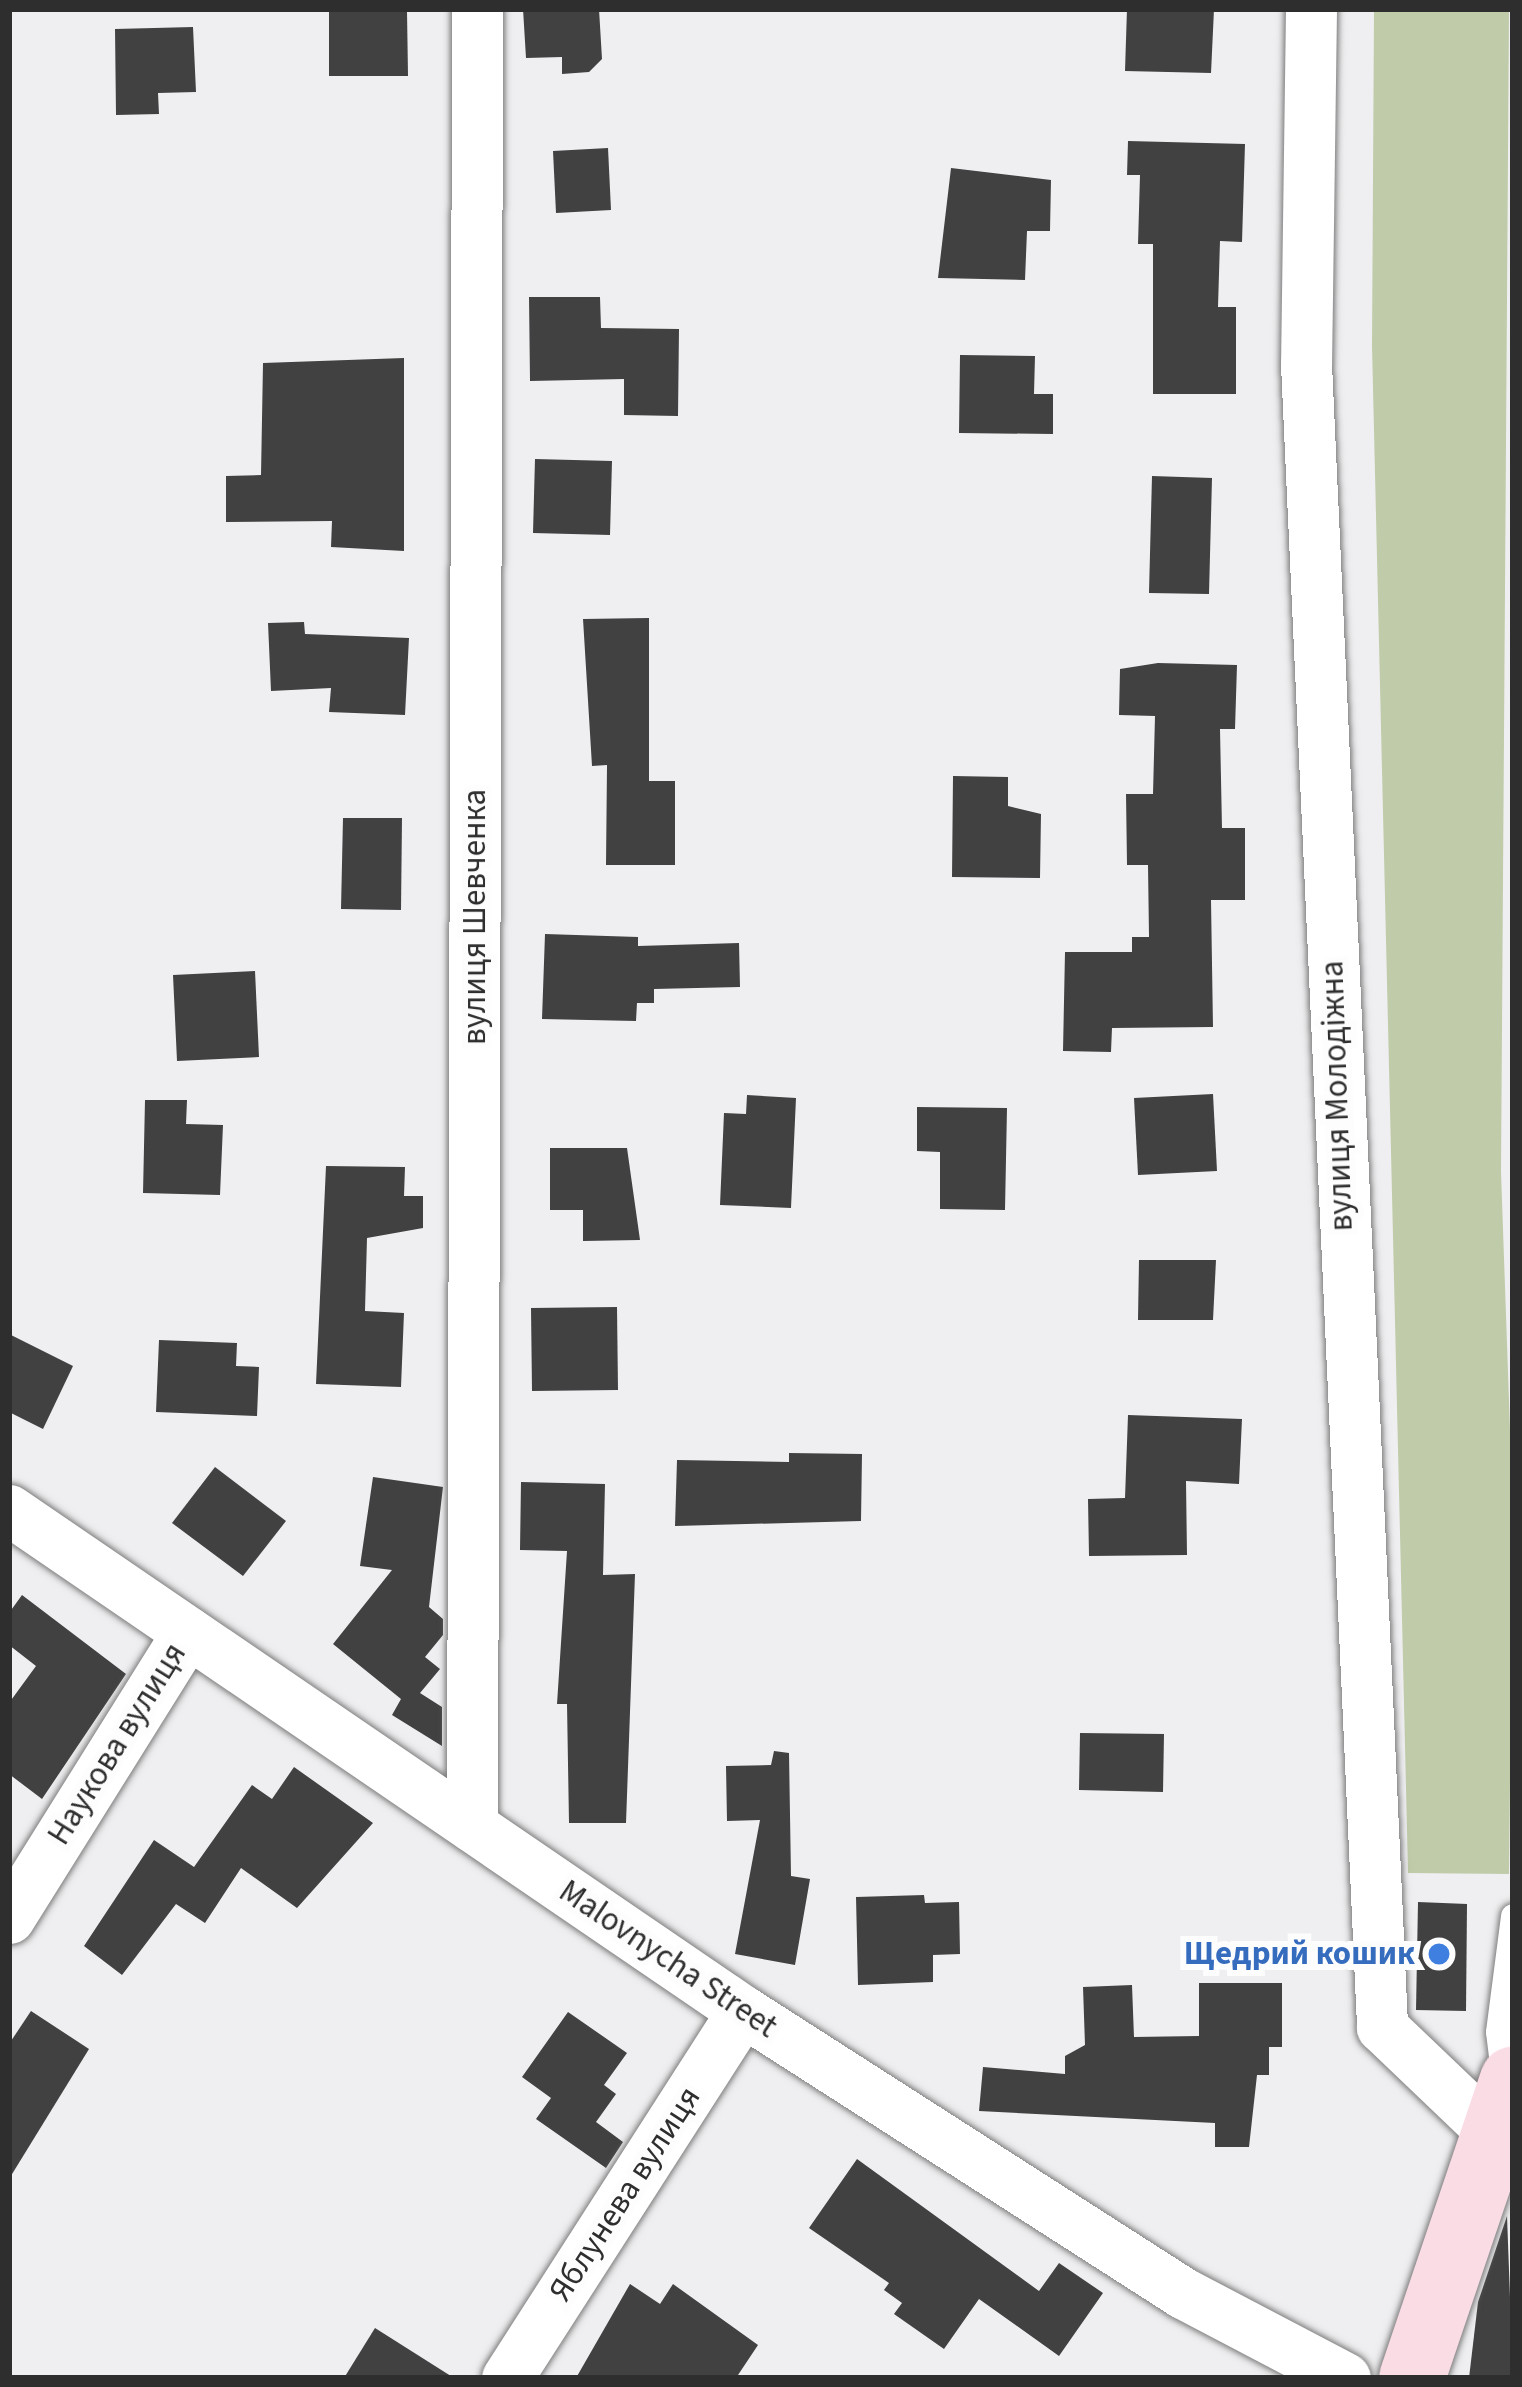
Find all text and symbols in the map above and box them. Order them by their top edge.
street label: вулиця Шевченка [455,789,495,1045]
street label: вулиця Молодіжна [1312,960,1362,1232]
street label: Наукова вулиця [39,1636,195,1852]
street label: Malovnycha Street [551,1871,785,2047]
place label: Щедрий кошик [1184,1934,1415,1974]
marker: Щедрий кошик [1426,1941,1452,1967]
street label: Яблунева вулиця [541,2079,709,2309]

